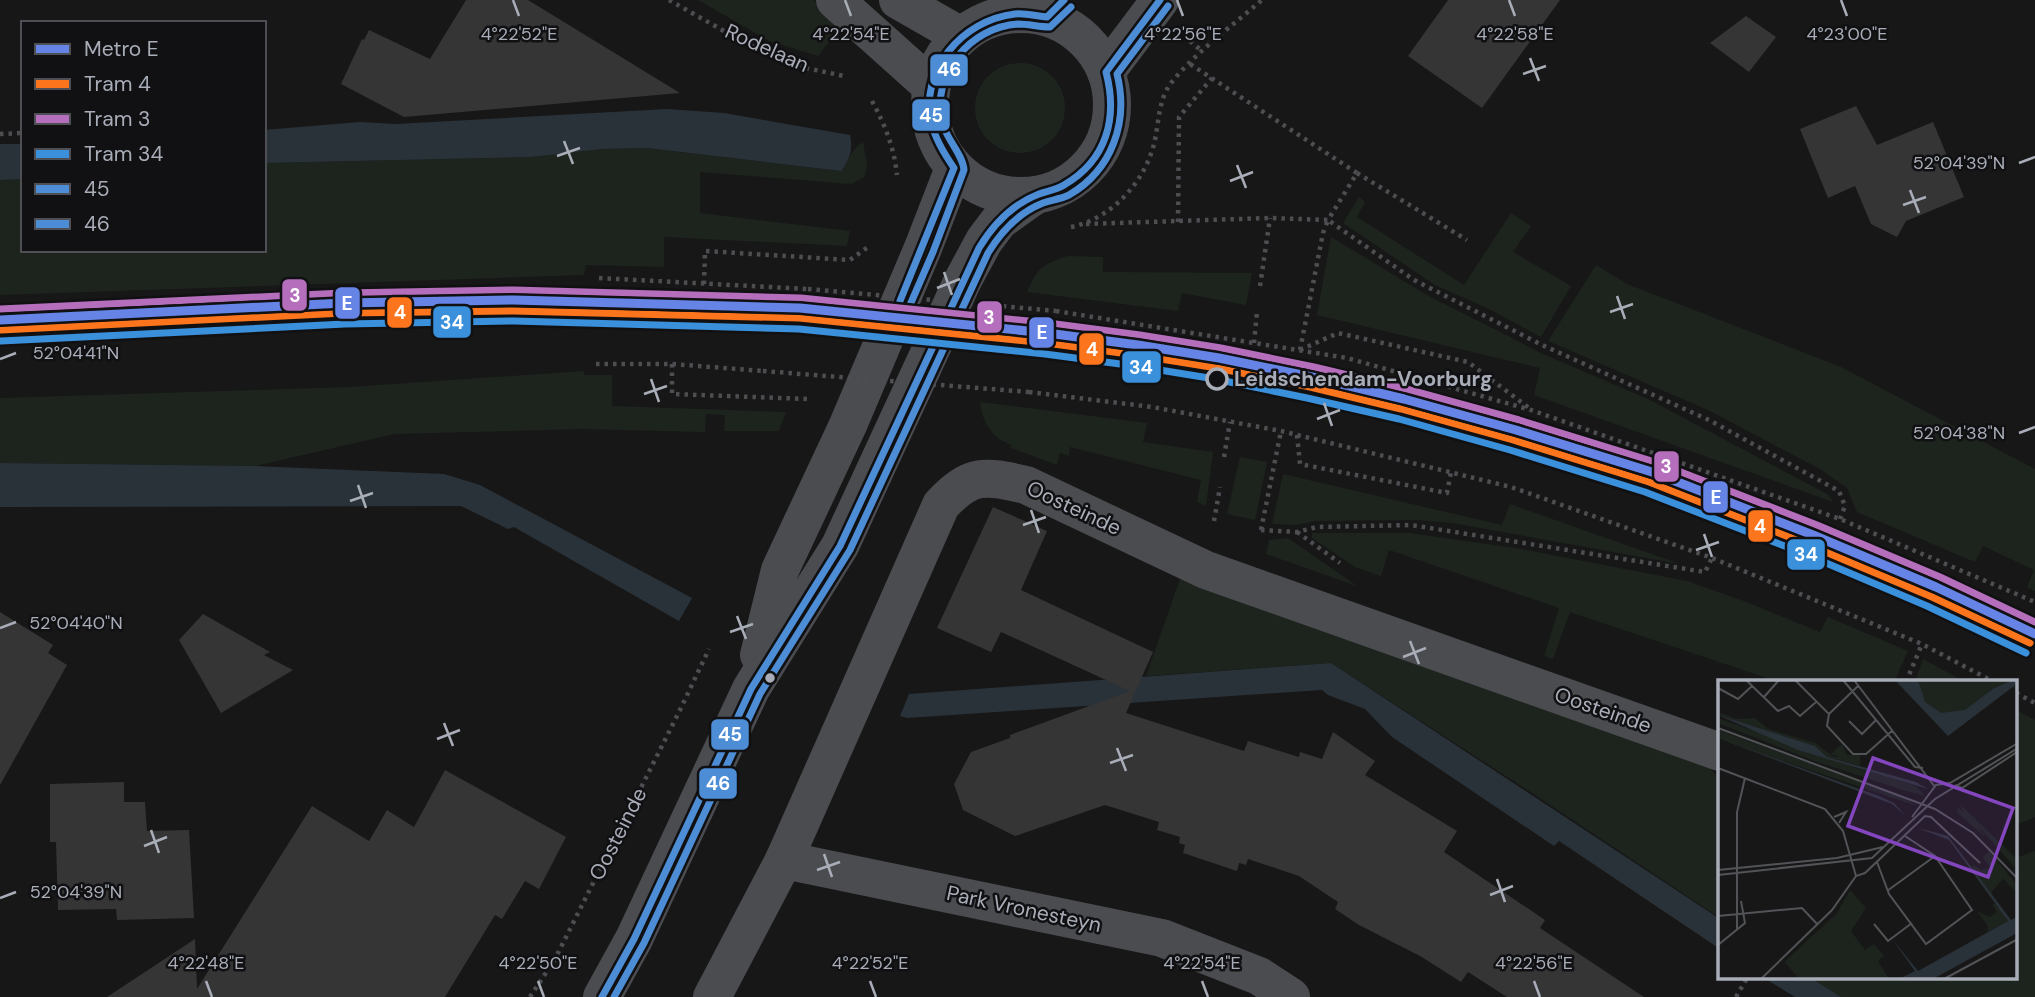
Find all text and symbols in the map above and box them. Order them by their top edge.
street label: Rodelaan [721,17,813,79]
legend [21,21,266,252]
text: 4°22'52"E [481,22,557,46]
text: 4°22'54"E [812,22,890,46]
text: 4°22'56"E [1144,22,1222,46]
text: 4°22'58"E [1476,22,1554,46]
text: 4°23'00"E [1807,22,1888,46]
text: Metro E [84,35,159,63]
line badge: 46 [929,53,969,87]
text: 46 [937,57,961,82]
text: Tram 4 [84,70,151,98]
line badge: 45 [911,98,951,132]
text: 45 [919,103,943,128]
text: Tram 3 [84,105,151,133]
text: Tram 34 [84,140,163,168]
text: 52°04'39"N [1913,151,2005,175]
text: 45 [84,175,110,203]
text: 46 [84,210,110,238]
line badge: 3 [281,278,308,312]
text: 3 [289,283,301,308]
line badge: E [334,286,361,320]
text: E [341,291,353,316]
line badge: 4 [386,296,413,329]
text: 4 [394,300,406,325]
line badge: 3 [976,300,1003,334]
line badge: 34 [432,305,472,339]
text: 3 [983,305,995,330]
text: 34 [440,310,464,335]
line badge: E [1028,316,1055,349]
text: E [1036,320,1048,345]
line badge: 4 [1078,332,1105,366]
text: 4 [1086,337,1098,362]
text: 52°04'41"N [33,341,119,365]
line badge: 34 [1121,350,1162,384]
text: 34 [1129,355,1153,380]
place label: Leidschendam-Voorburg [1234,365,1492,393]
marker: Leidschendam-Voorburg [1206,368,1228,390]
text: 52°04'38"N [1913,421,2005,445]
line badge: 3 [1653,450,1680,483]
text: 3 [1660,454,1672,479]
street label: Oosteinde [1022,474,1126,542]
line badge: E [1702,480,1729,514]
text: E [1710,485,1722,510]
line badge: 4 [1747,509,1774,543]
text: 4 [1754,514,1766,539]
line badge: 34 [1786,538,1826,571]
text: 34 [1794,542,1818,567]
text: 52°04'40"N [29,611,123,635]
unlabelled marker [763,671,777,685]
street label: Oosteinde [1551,680,1655,740]
inset map [1718,680,2018,979]
line badge: 45 [710,718,750,751]
text: 45 [718,722,742,747]
line badge: 46 [698,767,738,800]
text: 46 [706,771,730,796]
street label: Oosteinde [583,783,653,885]
street label: Park Vronesteyn [944,879,1104,939]
text: 52°04'39"N [30,880,122,904]
text: 4°22'48"E [167,951,245,975]
text: 4°22'50"E [499,951,577,975]
text: 4°22'52"E [832,951,908,975]
text: 4°22'54"E [1163,951,1241,975]
text: 4°22'56"E [1495,951,1573,975]

